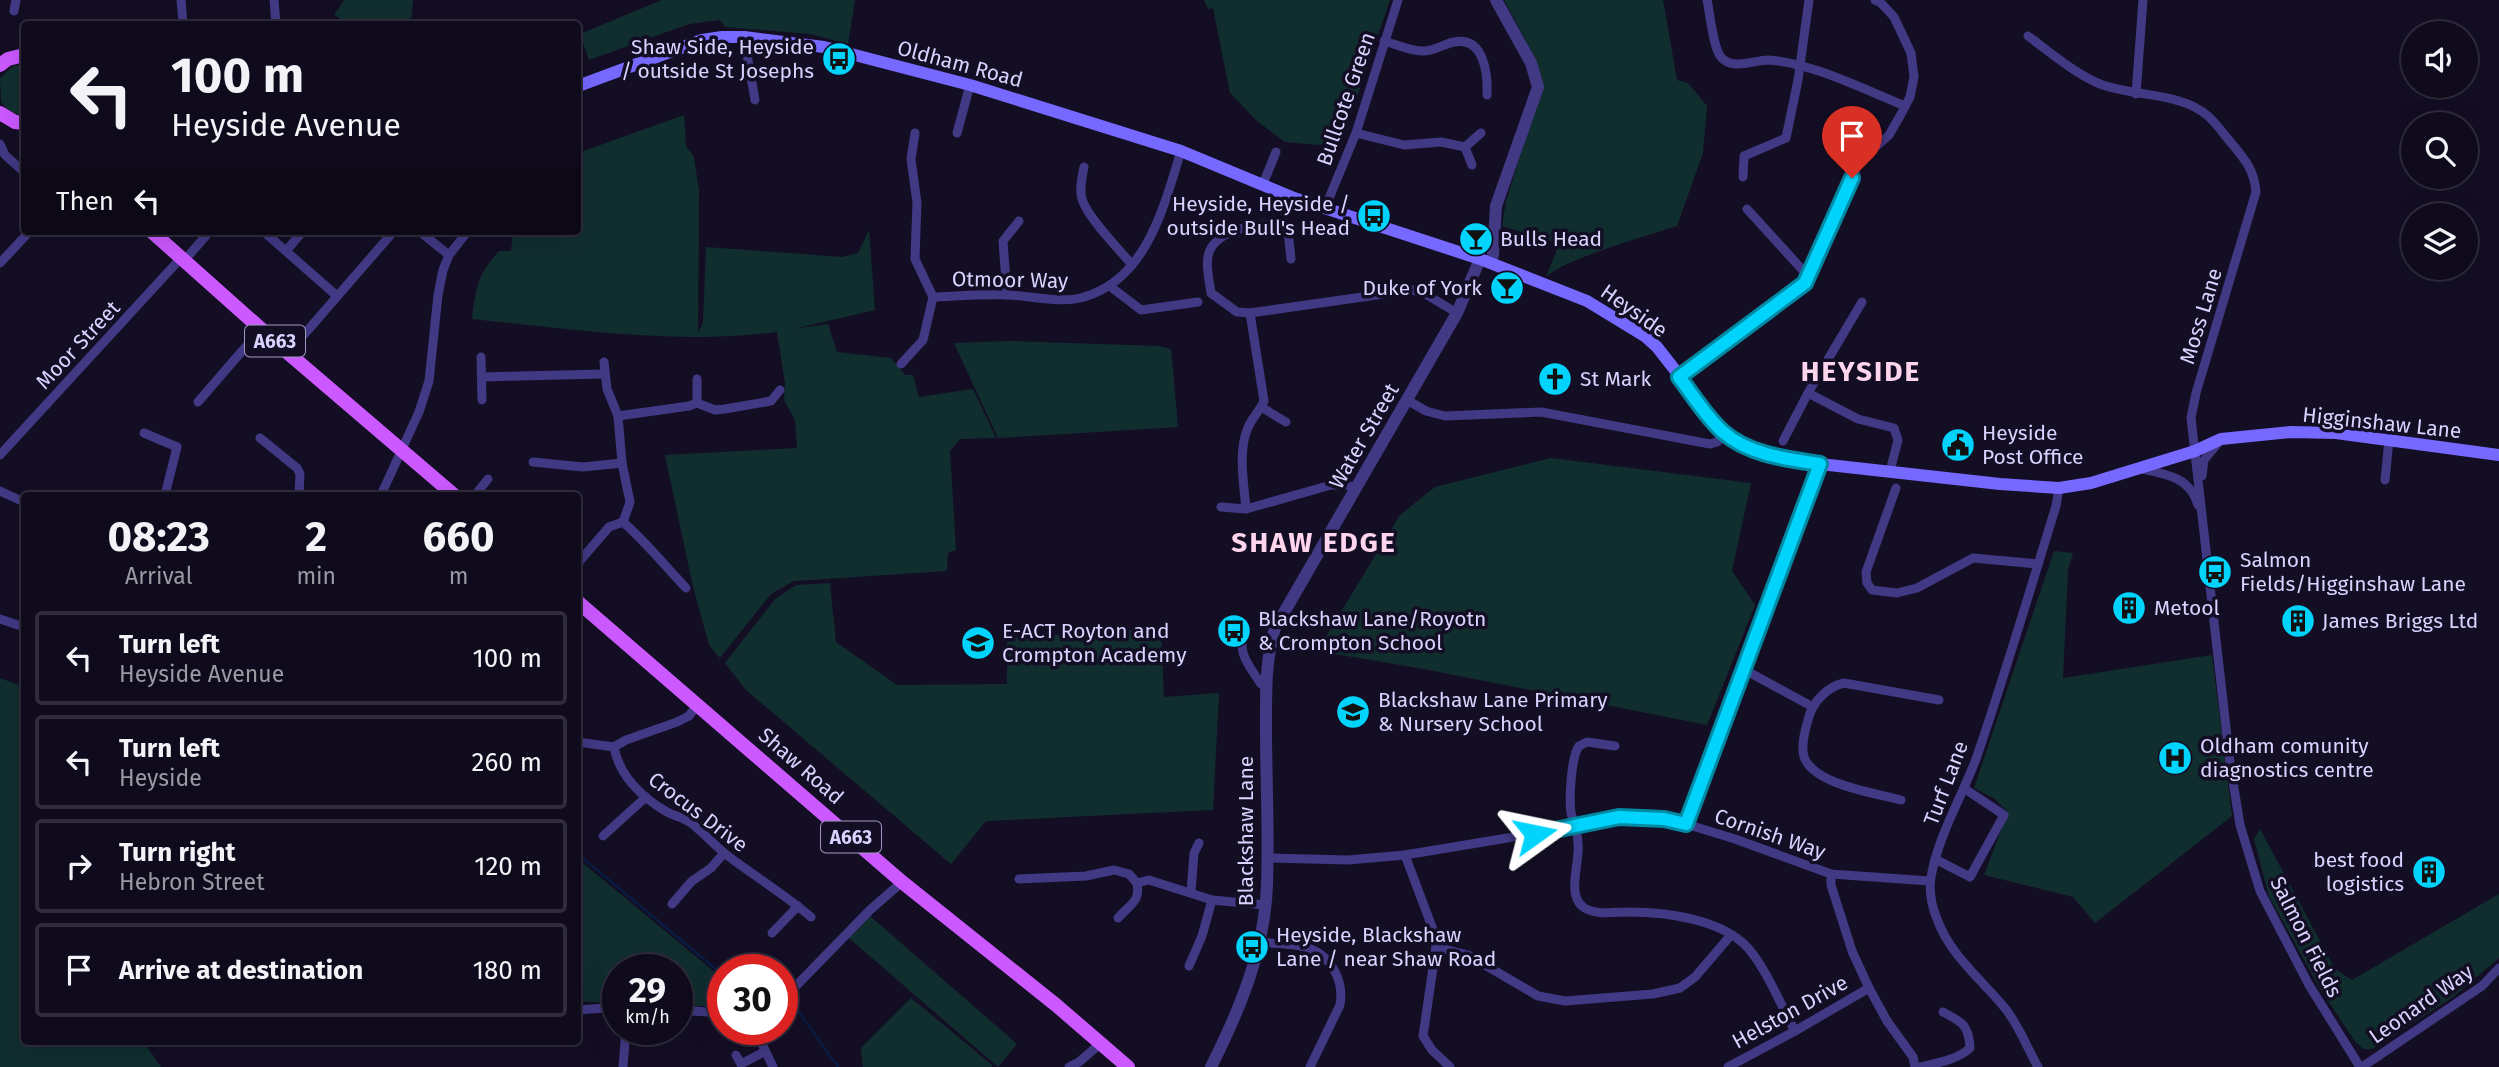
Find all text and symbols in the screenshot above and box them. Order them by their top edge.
map controls [2401,21,2478,280]
button: sound [2401,21,2478,98]
street label: Bullcote Green [1311,29,1381,169]
place label: Shaw Side, Heyside / outside St Josephs [621,34,814,84]
street label: Oldham Road [894,35,1026,93]
bus stop icon: Shaw Side, Heyside / outside St Josephs [820,40,858,78]
text: 100 m [171,46,304,105]
icon: left [56,49,147,140]
text: Heyside Avenue [171,106,401,144]
pin [1822,106,1882,178]
button: search [2401,112,2478,189]
icon: arrive [1833,117,1871,155]
icon: left [128,182,166,220]
text: Then [56,186,114,217]
place label: Heyside, Heyside / outside Bull's Head [1166,191,1350,241]
bus stop icon: Heyside, Heyside / outside Bull's Head [1355,197,1393,235]
button: layers [2401,203,2478,280]
bar icon: Bulls Head [1457,220,1495,258]
place label: Bulls Head [1500,226,1602,252]
street label: Moss Lane [2174,265,2228,367]
street label: Otmoor Way [952,266,1069,294]
bar icon: Duke of York [1488,269,1526,307]
place label: Duke of York [1362,275,1482,301]
street label: Heyside [1596,279,1672,343]
street label: Moor Street [30,295,126,395]
road number: A663 [245,326,305,356]
district label: HEYSIDE [1801,355,1921,388]
church icon: St Mark [1536,360,1574,398]
place label: St Mark [1580,366,1651,392]
street label: Water Street [1323,378,1405,493]
street label: Higginshaw Lane [2301,402,2463,444]
place label: Heyside Post Office [1982,420,2084,470]
public building icon: Heyside Post Office [1939,426,1977,464]
text: 08:23 [107,512,210,562]
text: 2 [305,512,327,562]
text: 660 [423,512,495,562]
district label: SHAW EDGE [1231,526,1397,559]
place label: Salmon Fields/Higginshaw Lane [2240,547,2466,597]
bus stop icon: Salmon Fields/Higginshaw Lane [2196,553,2234,591]
text: Arrival [125,562,192,590]
text: min [296,562,336,590]
text: m [449,562,468,590]
building icon: Metool [2110,589,2148,627]
place label: Metool [2154,595,2220,621]
building icon: James Briggs Ltd [2279,602,2317,640]
place label: Blackshaw Lane/Royotn & Crompton School [1258,606,1486,656]
place label: James Briggs Ltd [2322,608,2478,634]
bus stop icon: Blackshaw Lane/Royotn & Crompton School [1215,612,1253,650]
place label: E-ACT Royton and Crompton Academy [1002,618,1187,668]
school or university icon: E-ACT Royton and Crompton Academy [959,624,997,662]
text: Turn left [119,629,220,660]
icon: left [60,639,98,677]
text: 100 m [473,643,542,674]
text: Heyside Avenue [119,660,284,688]
place label: Blackshaw Lane Primary & Nursery School [1378,687,1608,737]
school or university icon: Blackshaw Lane Primary & Nursery School [1334,693,1372,731]
street label: Shaw Road [753,722,849,810]
text: Turn left [119,733,220,764]
place label: Oldham comunity diagnostics centre [2200,733,2374,783]
street label: Turf Lane [1918,737,1974,829]
hospital icon: Oldham comunity diagnostics centre [2156,739,2194,777]
icon: left [60,743,98,781]
text: 260 m [472,747,542,778]
street label: Blackshaw Lane [1233,756,1259,906]
text: Heyside [119,764,202,792]
street label: Crocus Drive [643,766,753,858]
position arrow [1498,797,1572,871]
street label: Cornish Way [1711,803,1830,865]
road number: A663 [821,822,881,852]
text: Turn right [119,837,236,868]
icon: right [60,847,98,885]
place label: best food logistics [2313,847,2404,897]
text: 120 m [474,851,542,882]
building icon: best food logistics [2410,853,2448,891]
text: Hebron Street [119,868,264,896]
street label: Salmon Fields [2264,872,2348,1002]
place label: Heyside, Blackshaw Lane / near Shaw Road [1276,922,1496,972]
bus stop icon: Heyside, Blackshaw Lane / near Shaw Road [1233,928,1271,966]
icon: arrive [60,951,98,989]
speed limit sign: 30 [707,954,798,1045]
text: Arrive at destination [119,955,363,986]
text: 180 m [473,955,542,986]
street label: Leonard Way [2364,958,2479,1049]
text: 29 [629,969,666,1011]
street label: Helston Drive [1728,970,1852,1054]
text: km/h [625,1006,670,1028]

